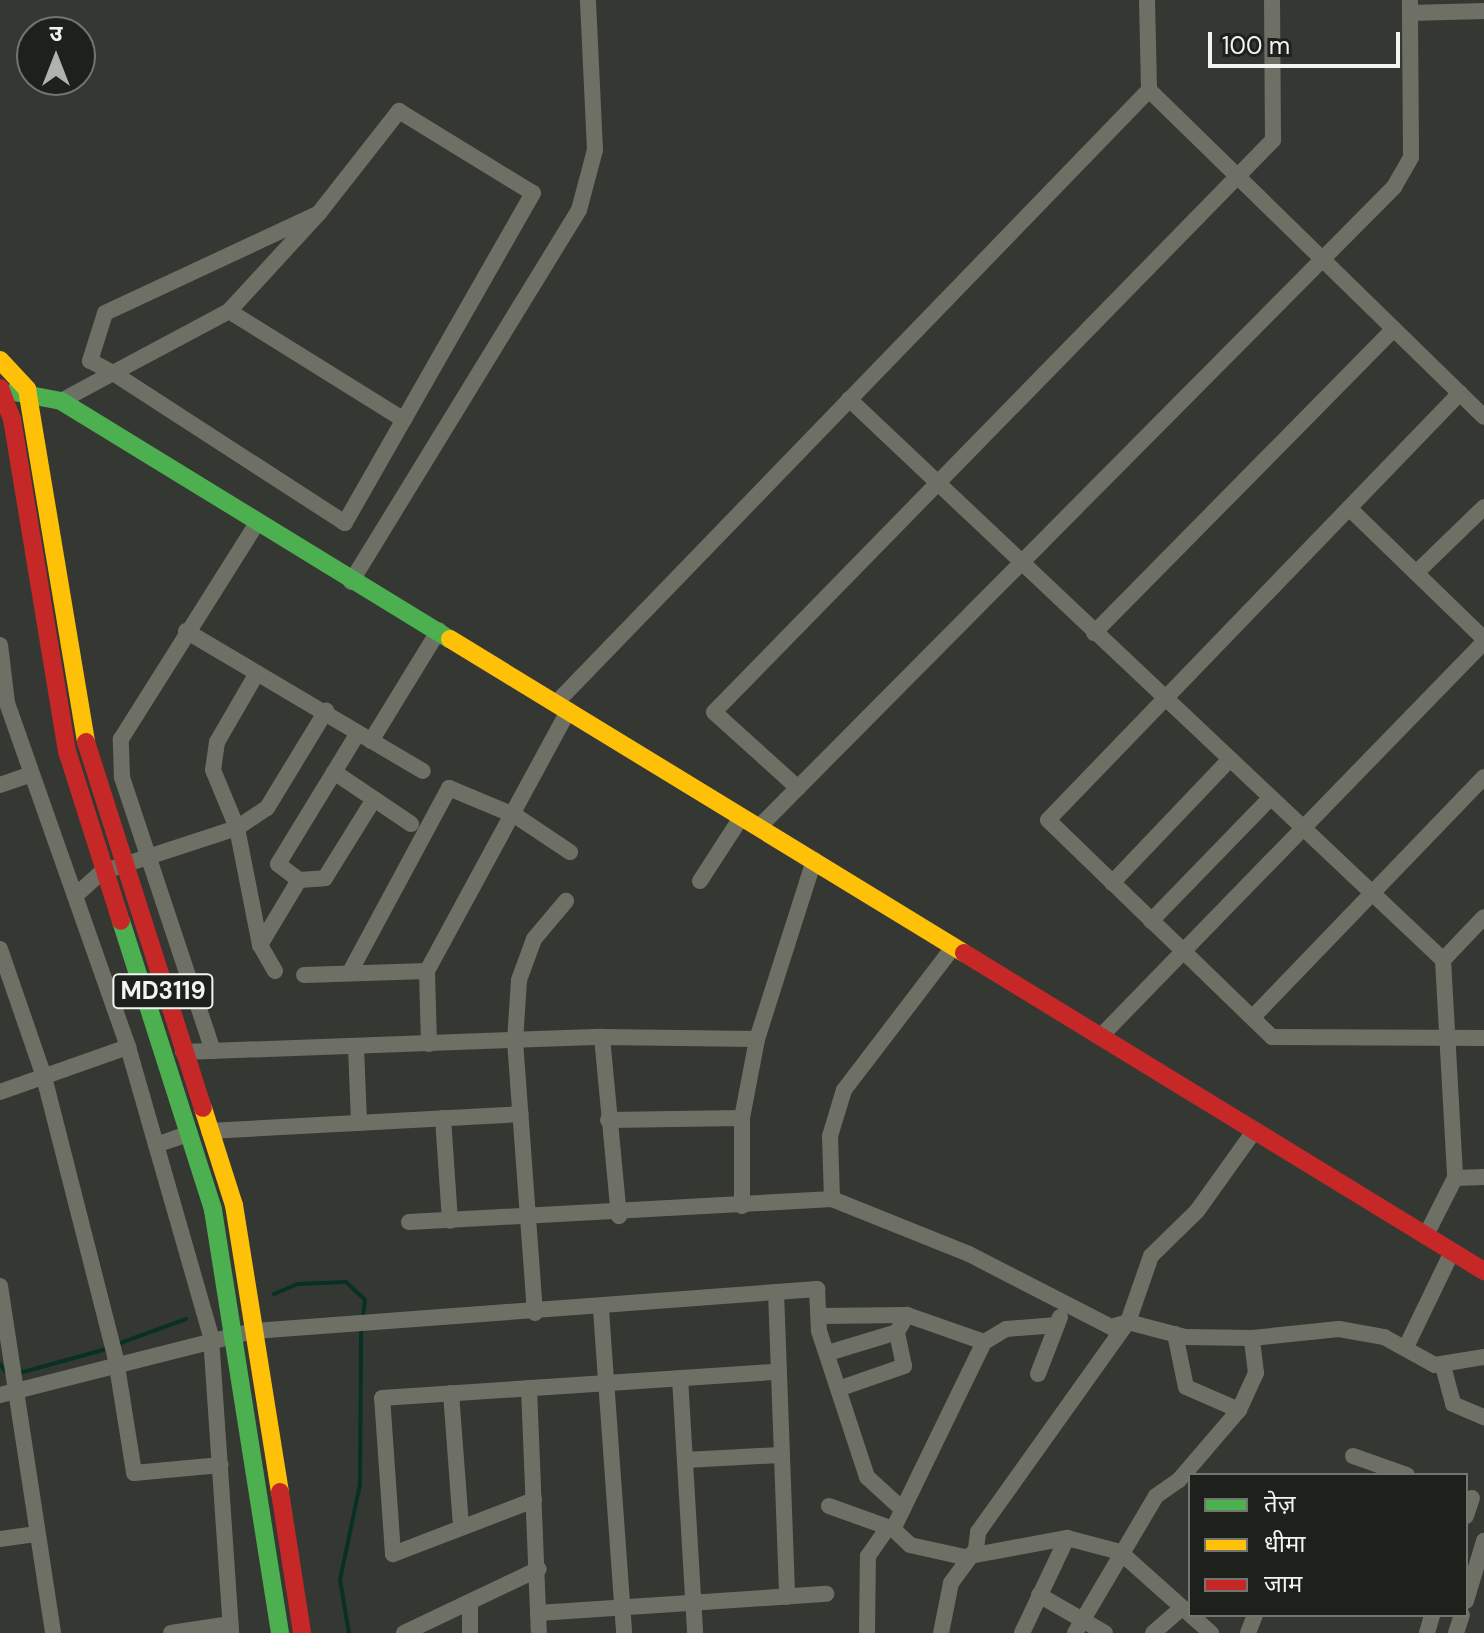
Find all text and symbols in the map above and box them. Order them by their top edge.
north arrow [16,16,96,96]
scale bar [1212,16,1404,66]
text: उ [50,19,62,48]
text: 100 m [1222,30,1290,61]
road number: MD3119 [111,971,215,1011]
legend [1188,1473,1468,1617]
text: तेज़ [1264,1488,1296,1519]
text: धीमा [1264,1528,1306,1559]
text: जाम [1264,1568,1302,1599]

